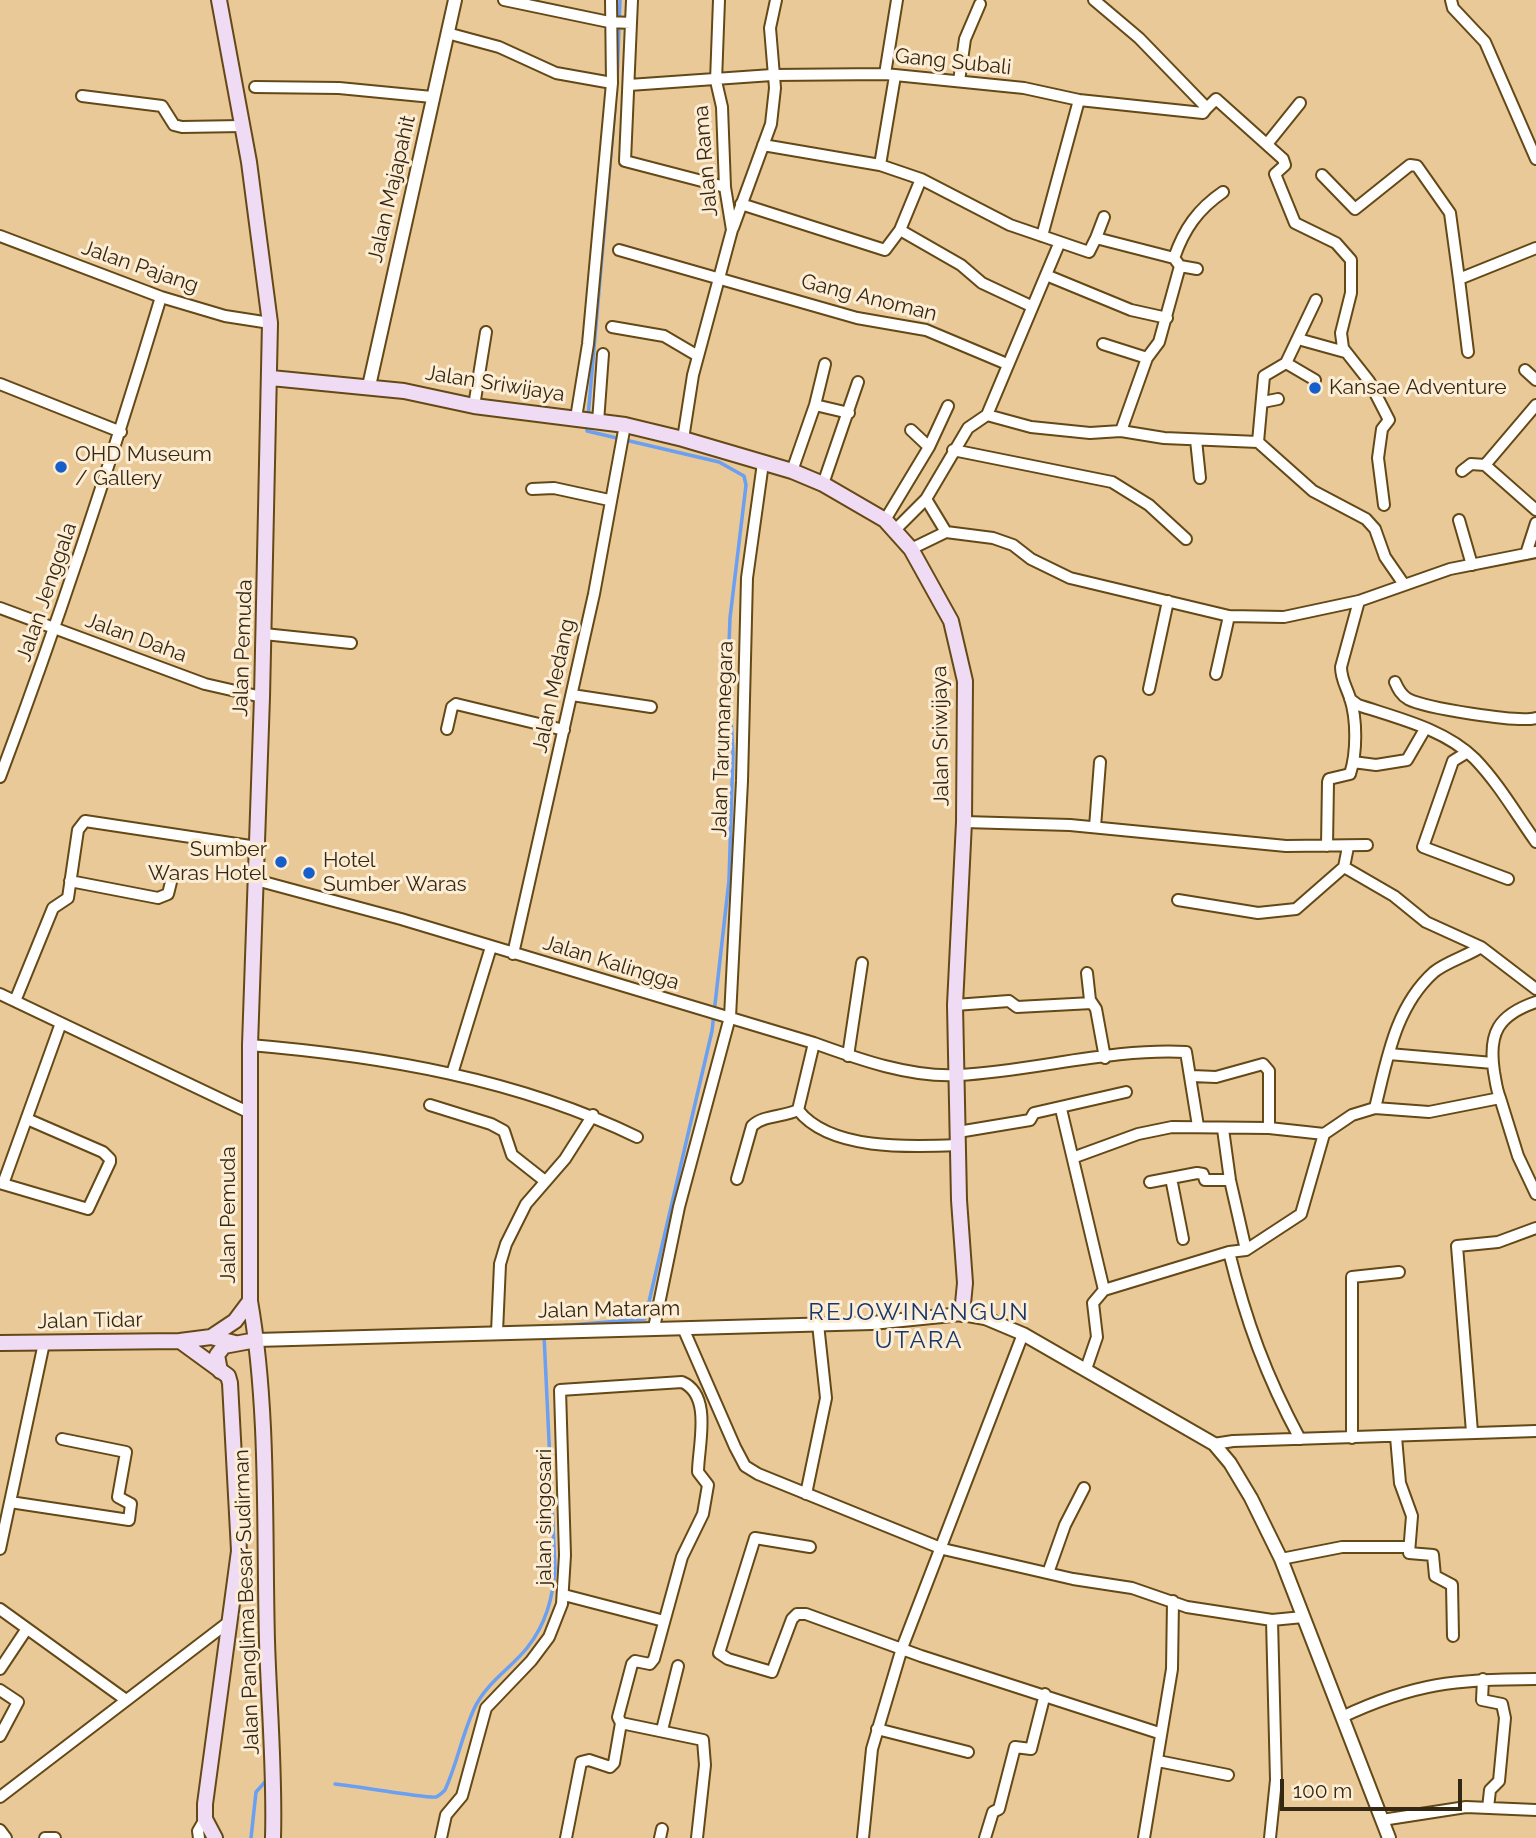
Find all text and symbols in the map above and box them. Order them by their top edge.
street label: Gang Subali [894,43,1012,81]
street label: Jalan Rama [689,104,723,218]
street label: Jalan Majapahit [363,113,421,265]
street label: Jalan Pajang [78,235,202,299]
street label: Gang Anoman [799,269,939,327]
street label: Jalan Sriwijaya [423,361,567,407]
place label: Kansae Adventure [1329,375,1507,401]
marker: Kansae Adventure [1307,380,1323,396]
place label: OHD Museum / Gallery [75,442,212,492]
marker: OHD Museum / Gallery [53,459,69,475]
street label: Jalan Jenggala [11,519,83,665]
street label: Jalan Pemuda [228,579,258,717]
street label: Jalan Daha [82,608,190,668]
street label: Jalan Medang [527,617,581,755]
street label: Jalan Tarumanegara [707,640,739,838]
street label: Jalan Sriwijaya [927,665,955,807]
place label: Sumber Waras Hotel [148,837,267,887]
place label: Hotel Sumber Waras [323,848,467,898]
marker: Sumber Waras Hotel [273,854,289,870]
marker: Hotel Sumber Waras [301,865,317,881]
street label: Jalan Kalingga [540,930,682,996]
street label: Jalan Pemuda [216,1146,242,1284]
street label: Jalan Mataram [538,1296,680,1324]
district label: REJOWINANGUN UTARA [810,1299,1028,1355]
street label: Jalan Tidar [37,1307,143,1335]
street label: Jalan Panglima Besar Sudirman [229,1449,265,1755]
street label: jalan singosari [532,1449,558,1585]
scale bar [1284,1764,1466,1808]
text: 100 m [1293,1778,1352,1803]

